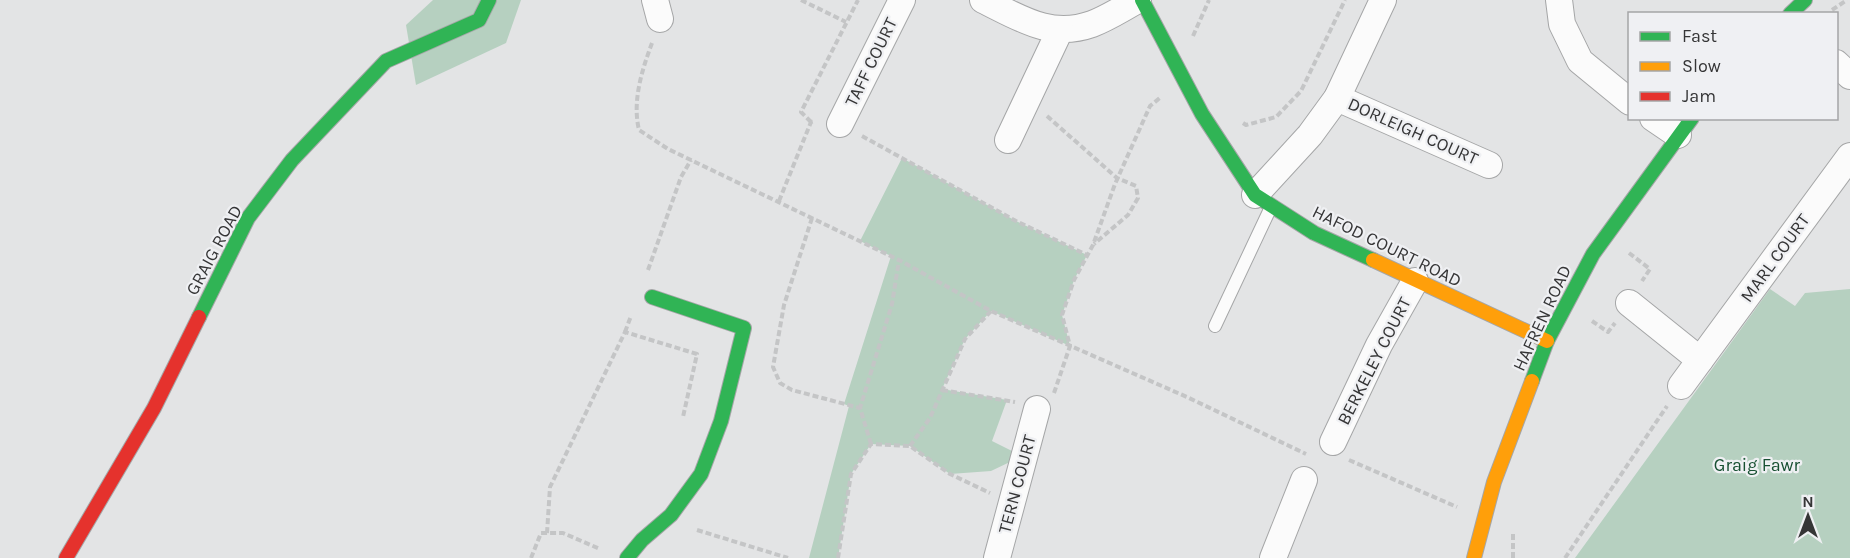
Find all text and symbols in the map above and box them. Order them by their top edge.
legend [1628,12,1838,120]
street label: TAFF COURT [840,14,902,110]
text: Fast [1682,25,1717,47]
text: Slow [1682,55,1721,77]
text: Jam [1682,85,1716,107]
street label: DORLEIGH COURT [1344,92,1482,170]
street label: HAFOD COURT ROAD [1309,200,1465,292]
street label: GRAIG ROAD [181,201,247,299]
street label: MARL COURT [1736,210,1814,306]
street label: HAFREN ROAD [1508,262,1576,374]
street label: BERKELEY COURT [1332,293,1416,429]
street label: TERN COURT [993,432,1041,536]
park label: Graig Fawr [1714,454,1801,476]
north arrow [1778,486,1838,546]
text: N [1802,492,1814,511]

